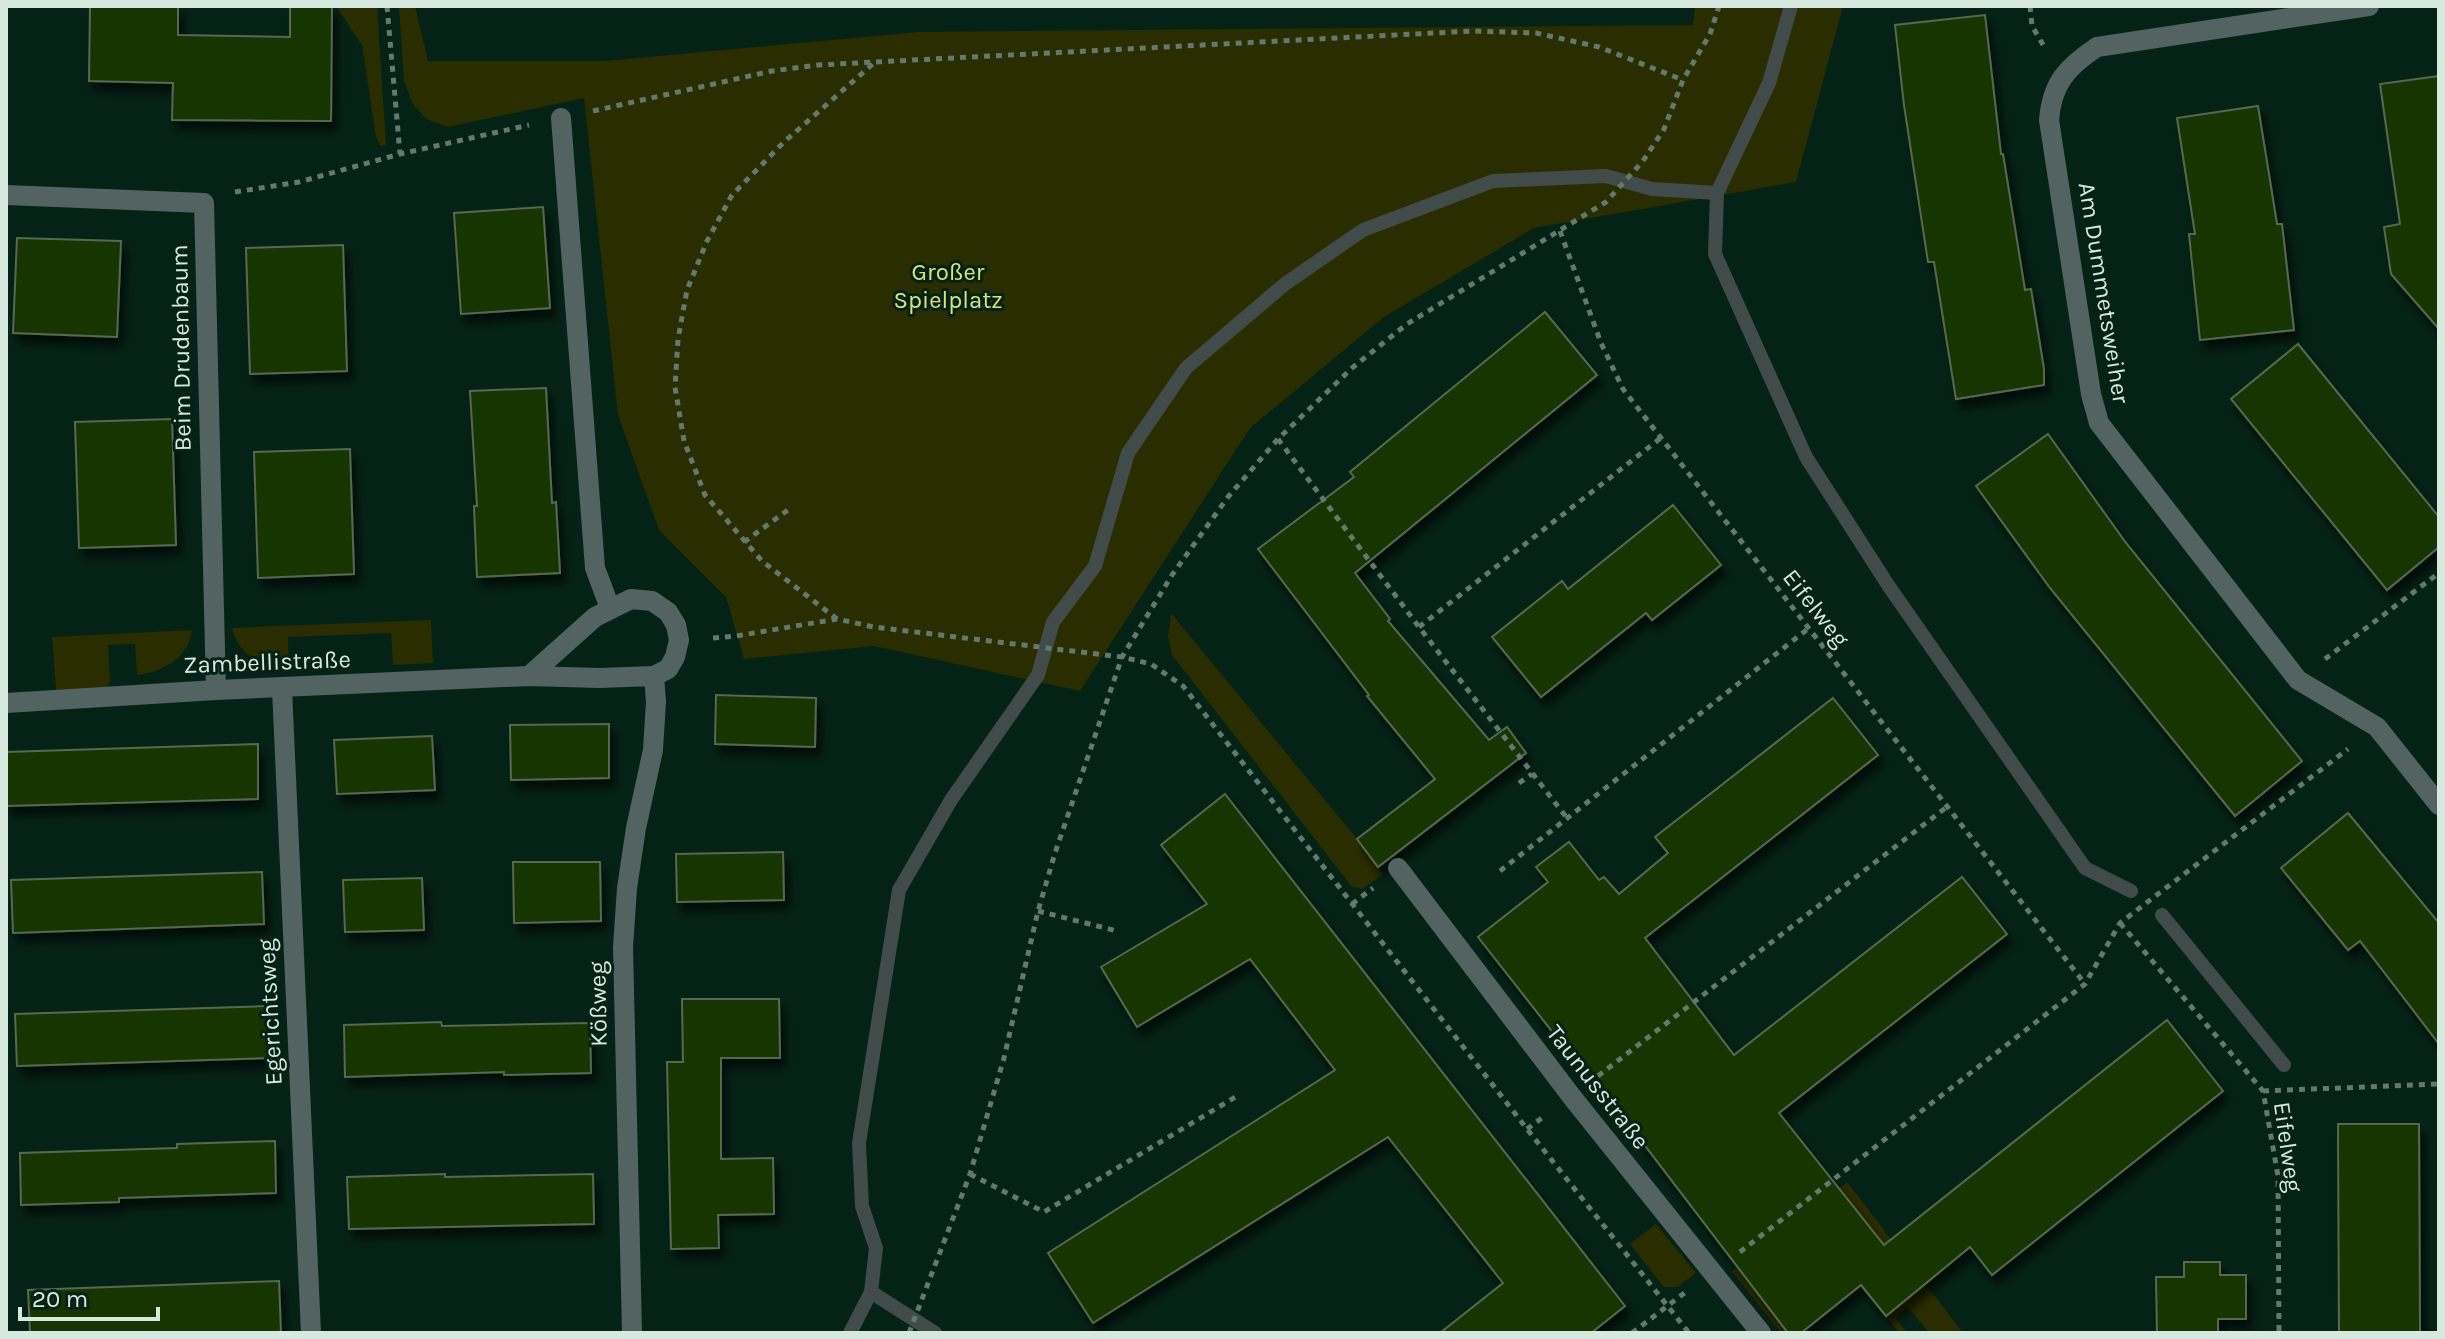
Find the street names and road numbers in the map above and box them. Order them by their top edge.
street label: Am Dummetsweiher [2073,180,2135,406]
street label: Beim Drudenbaum [165,244,197,452]
street label: Eifelweg [1777,563,1855,653]
street label: Zambellistraße [183,645,351,679]
street label: Egerichtsweg [252,937,288,1086]
street label: Kößweg [583,960,613,1047]
street label: Taunusstraße [1541,1019,1655,1155]
street label: Eifelweg [2268,1100,2308,1195]

